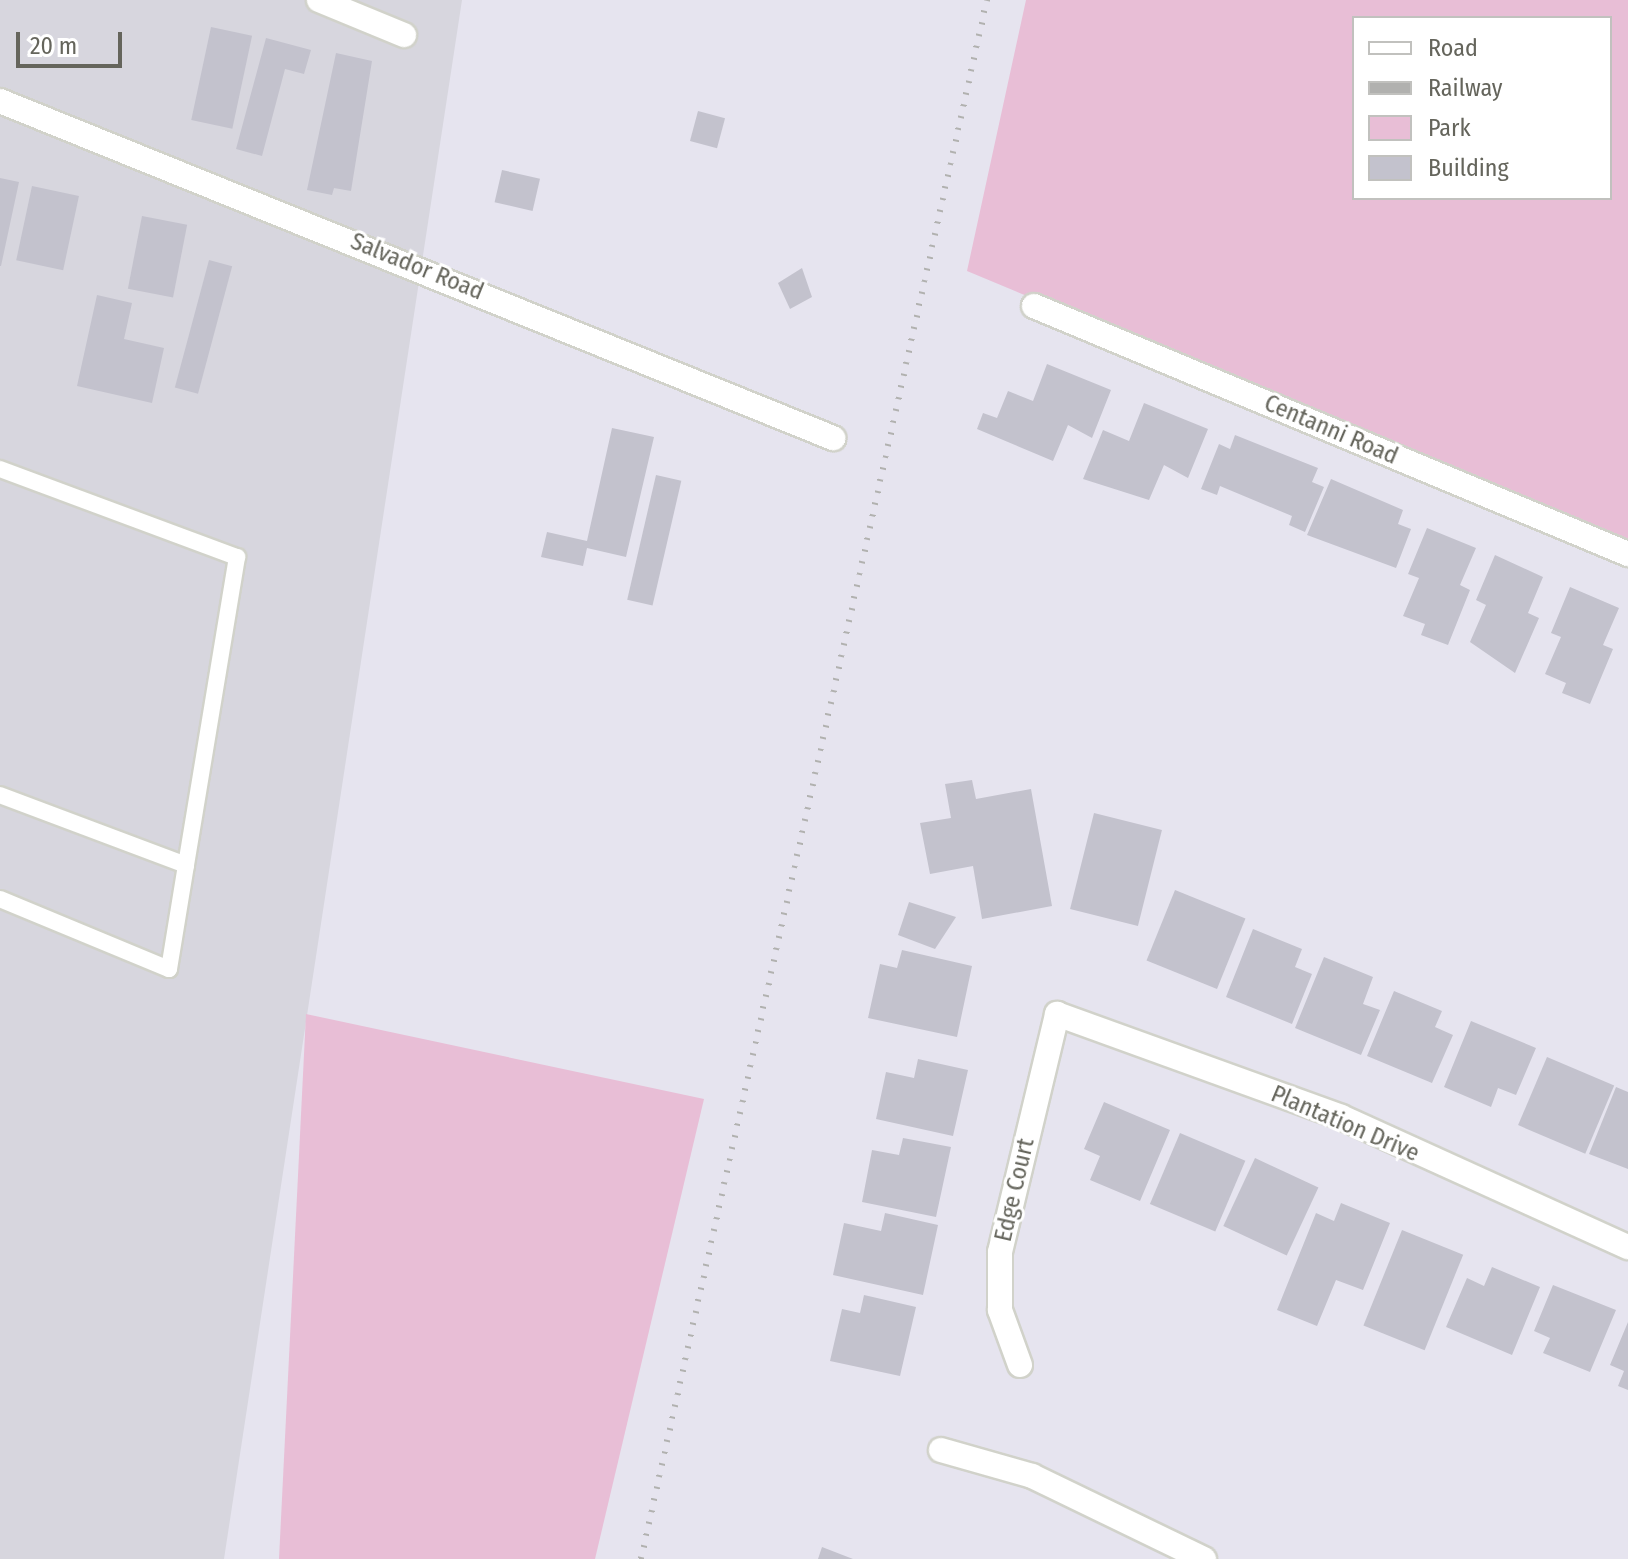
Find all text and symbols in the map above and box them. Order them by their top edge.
scale bar [20,16,126,66]
legend [1352,16,1612,200]
text: 20 m [30,32,77,60]
text: Road [1428,34,1478,62]
text: Railway [1428,74,1503,102]
text: Park [1428,114,1471,142]
text: Building [1428,154,1509,182]
street label: Salvador Road [346,227,488,307]
street label: Centanni Road [1260,389,1402,471]
street label: Plantation Drive [1267,1080,1423,1168]
street label: Edge Court [989,1136,1041,1244]

